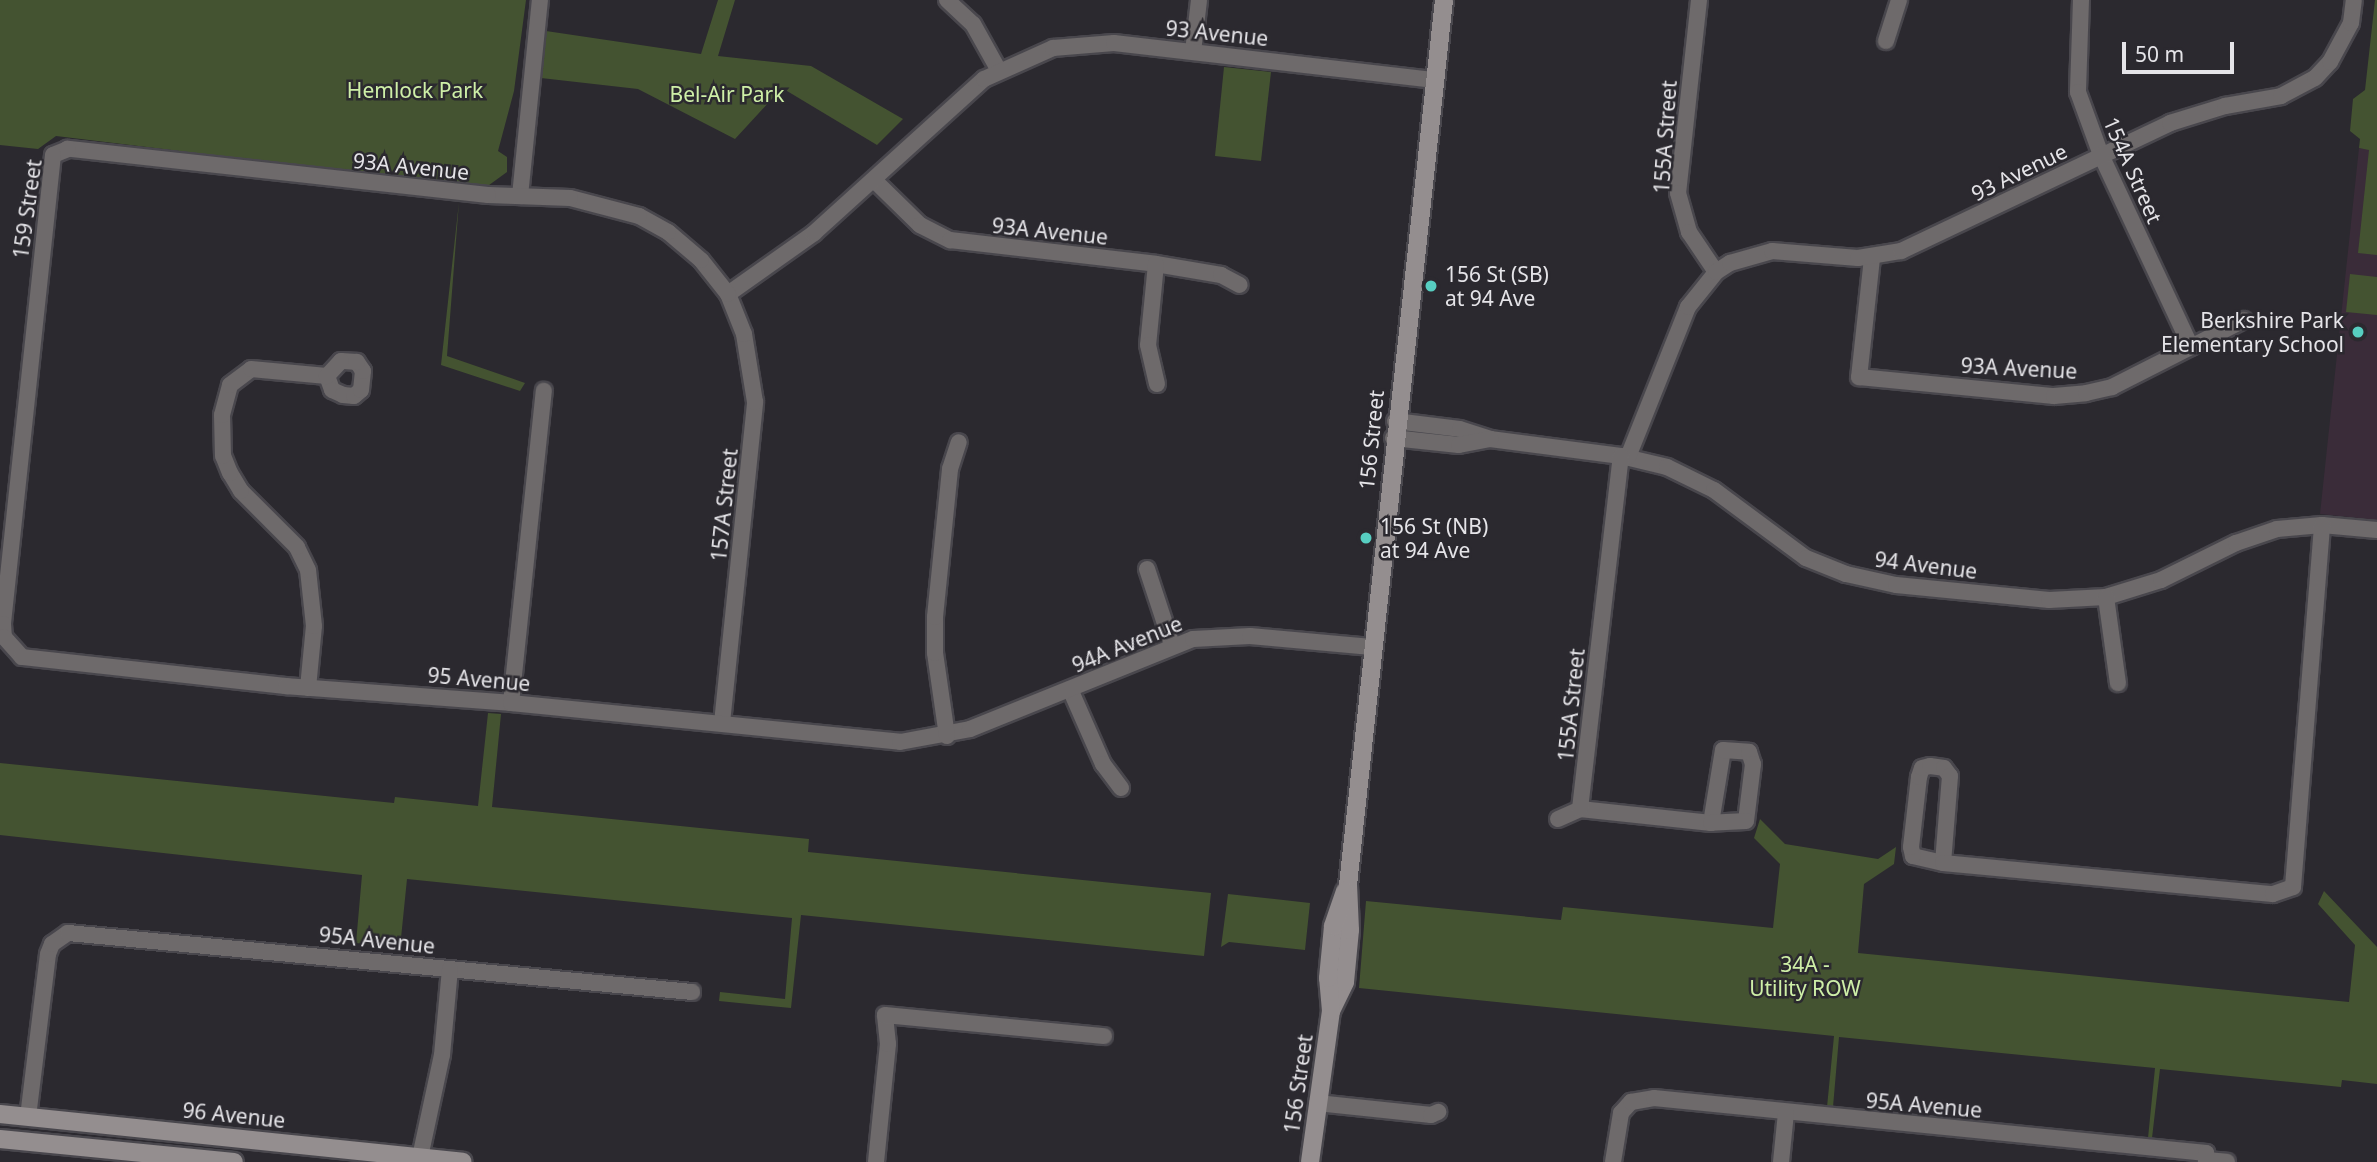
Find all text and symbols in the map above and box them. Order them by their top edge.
street label: 93 Avenue [1164,15,1270,51]
scale bar [2125,28,2237,72]
text: 50 m [2135,40,2184,68]
park label: Hemlock Park [347,77,483,103]
street label: 155A Street [1648,79,1682,195]
park label: Bel-Air Park [669,81,785,107]
street label: 154A Street [2098,113,2168,227]
street label: 93 Avenue [1967,138,2071,206]
street label: 93A Avenue [352,147,470,185]
street label: 159 Street [8,158,46,260]
street label: 93A Avenue [991,212,1109,250]
place label: 156 St (SB) at 94 Ave [1445,261,1549,311]
marker: 156 St (SB) at 94 Ave [1423,278,1439,294]
place label: Berkshire Park Elementary School [2161,307,2344,357]
marker: Berkshire Park Elementary School [2350,324,2366,340]
street label: 93A Avenue [1960,352,2078,384]
street label: 156 Street [1353,389,1389,491]
street label: 157A Street [706,447,742,563]
place label: 156 St (NB) at 94 Ave [1380,513,1488,563]
marker: 156 St (NB) at 94 Ave [1358,530,1374,546]
street label: 94 Avenue [1873,546,1979,584]
street label: 94A Avenue [1068,610,1186,678]
street label: 155A Street [1553,647,1589,763]
street label: 95 Avenue [426,662,532,696]
street label: 95A Avenue [318,921,436,959]
park label: 34A - Utility ROW [1749,951,1861,1001]
street label: 156 Street [1279,1033,1317,1135]
street label: 95A Avenue [1865,1087,1983,1123]
street label: 96 Avenue [181,1097,287,1133]

